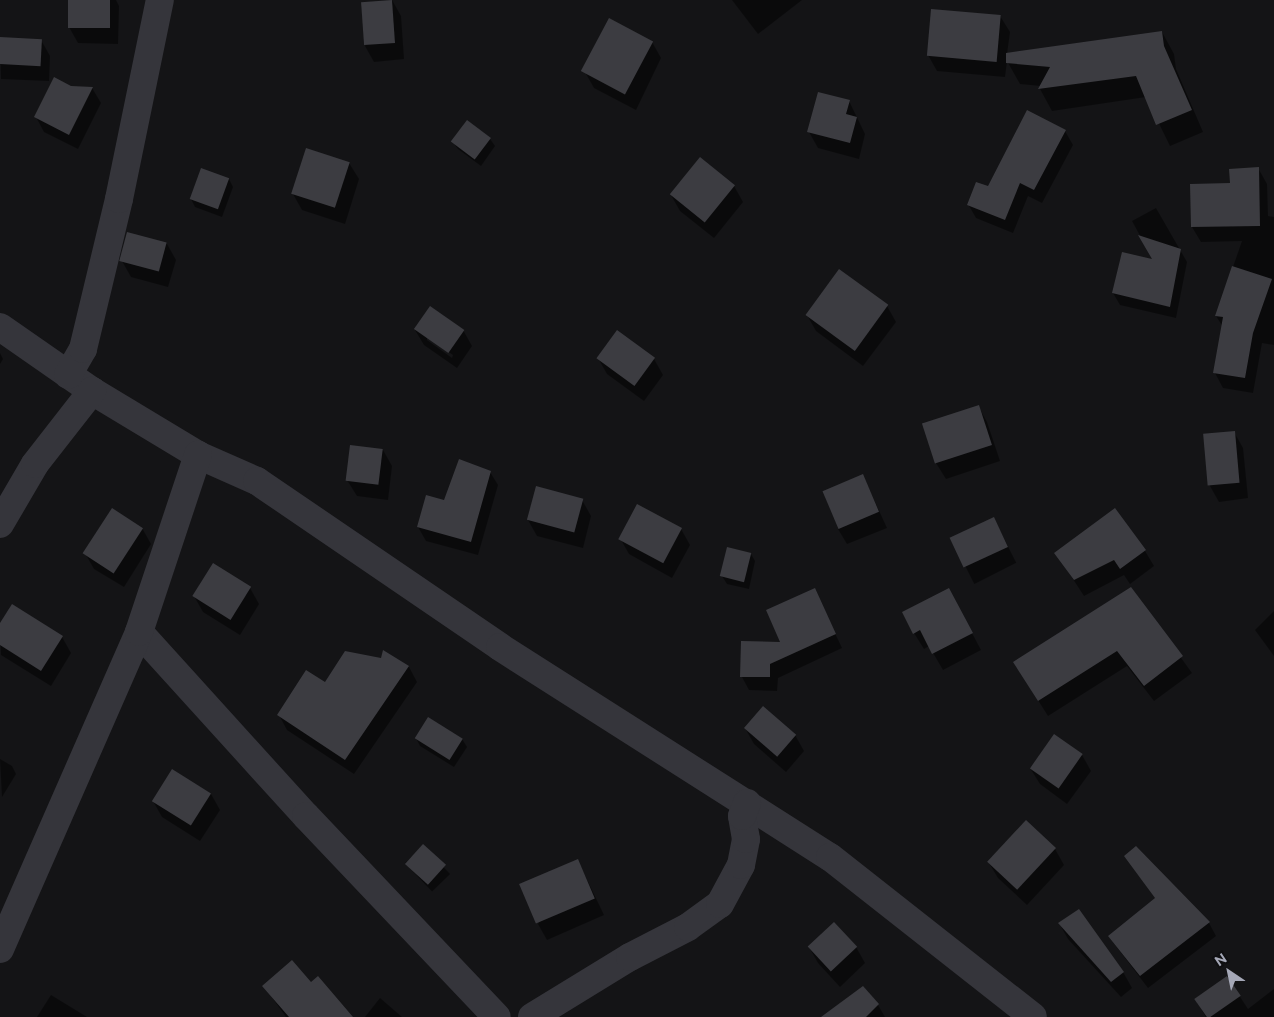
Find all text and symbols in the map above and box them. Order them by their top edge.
north arrow [1204,947,1254,997]
text: N [1212,950,1230,969]

